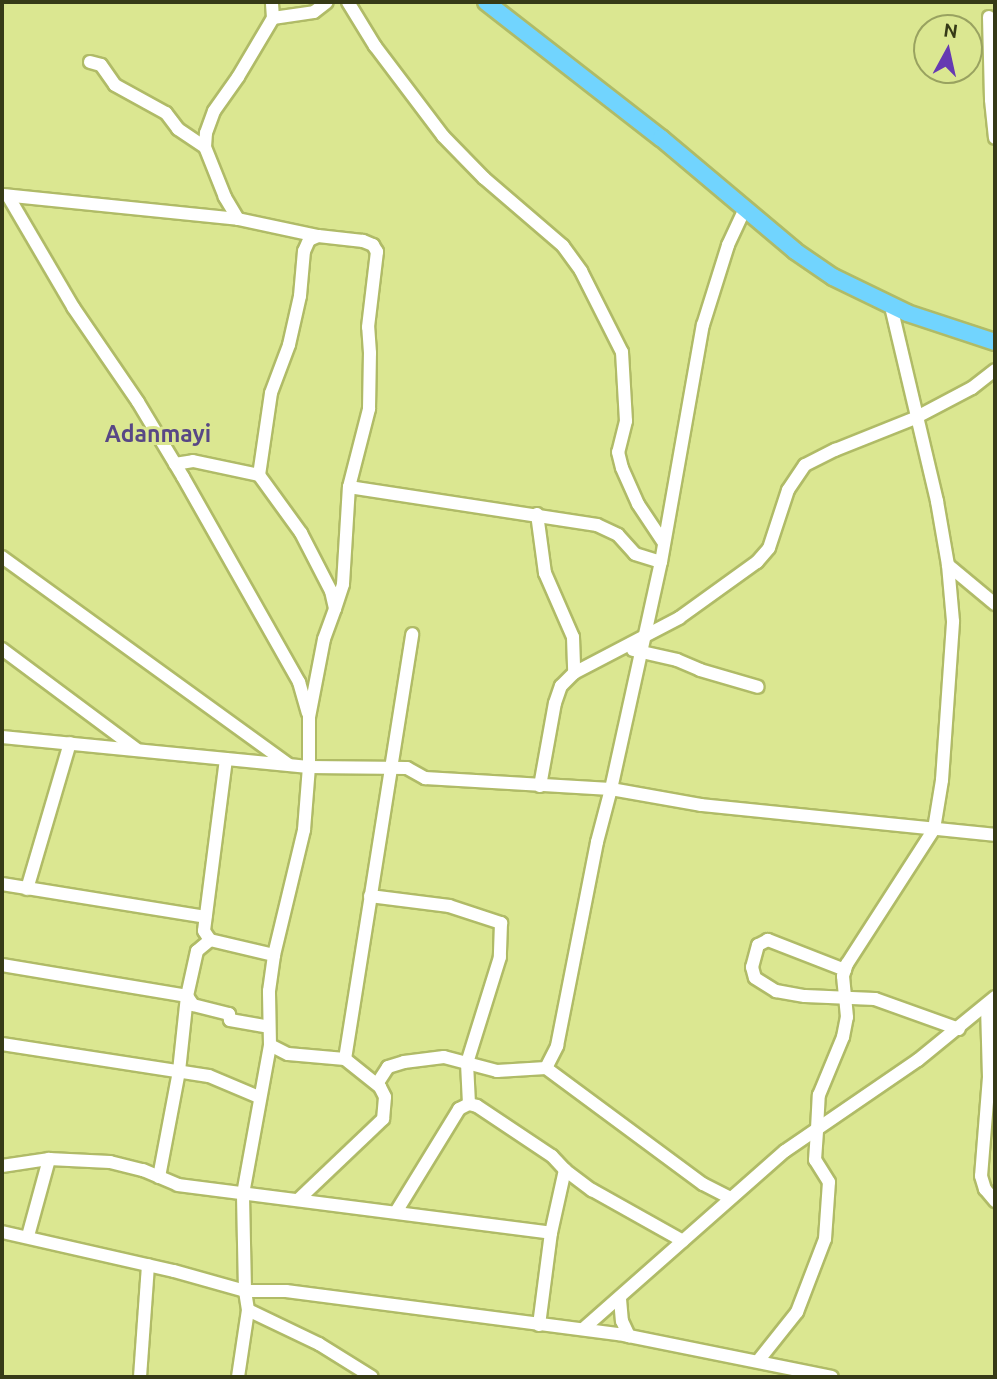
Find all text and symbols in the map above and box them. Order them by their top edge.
north arrow [913,14,983,84]
text: N [942,18,959,42]
district label: Adanmayi [105,420,211,448]

